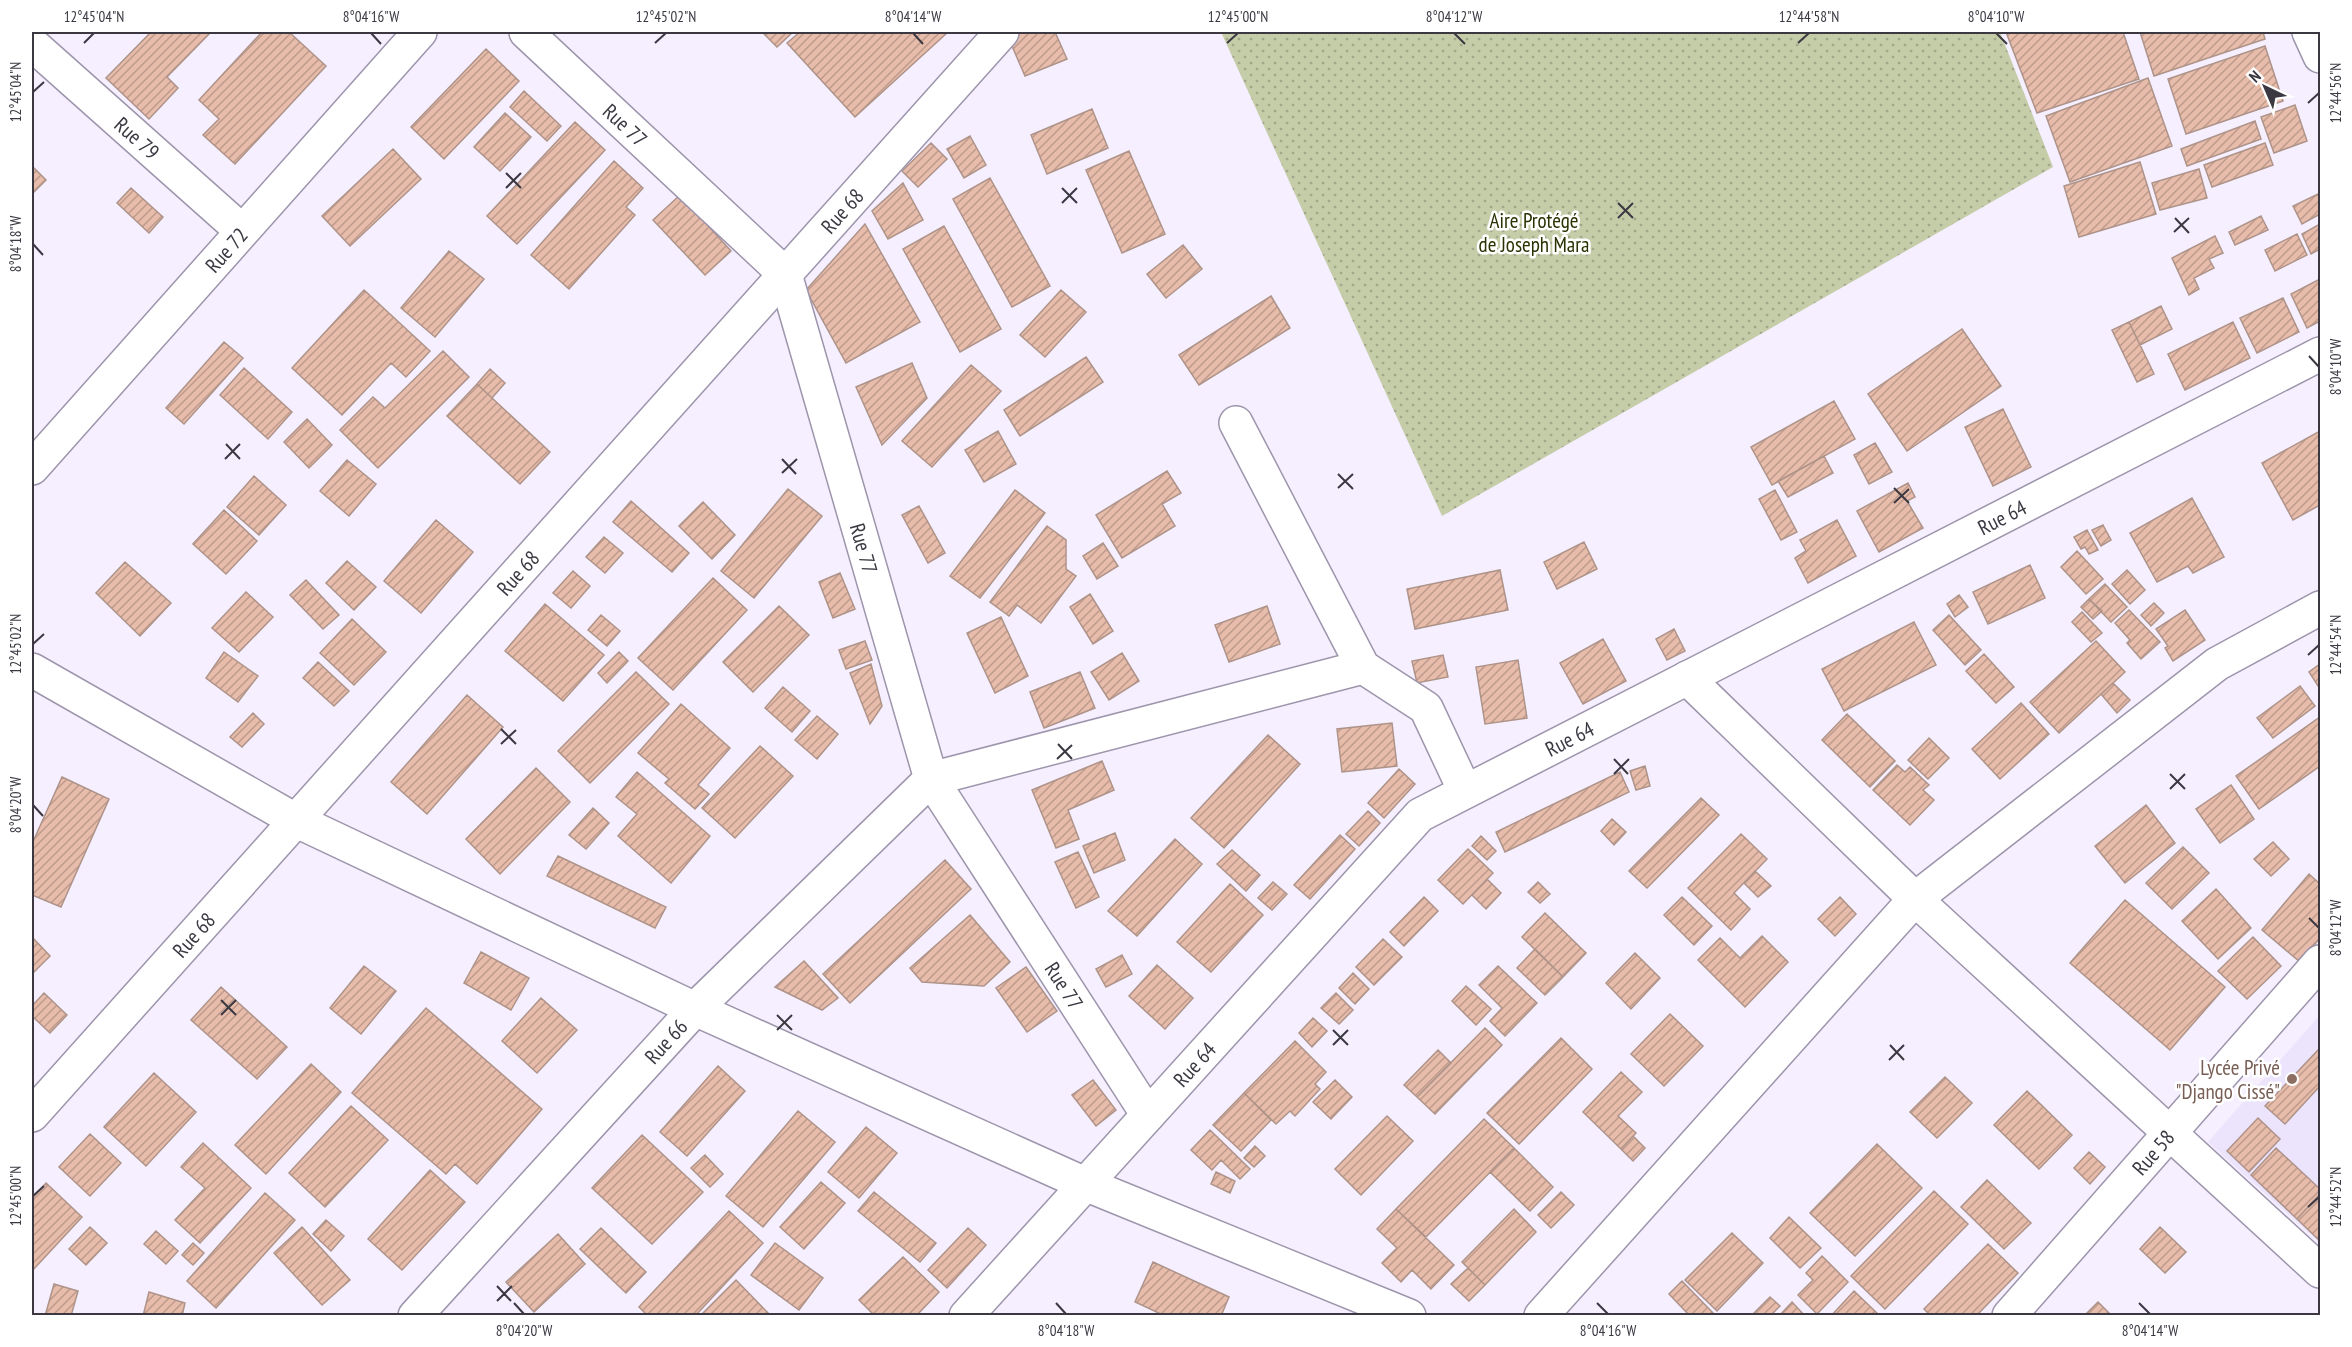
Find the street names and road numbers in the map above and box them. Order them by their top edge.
street label: Rue 77 [597,97,653,152]
street label: Rue 79 [109,111,165,165]
street label: Rue 68 [815,183,869,239]
street label: Rue 72 [199,222,253,278]
street label: Rue 64 [1973,493,2031,541]
street label: Rue 77 [844,520,884,577]
street label: Rue 68 [491,545,545,601]
street label: Rue 64 [1540,715,1599,762]
street label: Rue 68 [166,907,221,963]
street label: Rue 77 [1039,957,1090,1014]
street label: Rue 66 [638,1013,693,1069]
street label: Rue 64 [1167,1036,1222,1092]
street label: Rue 58 [2126,1124,2180,1180]

